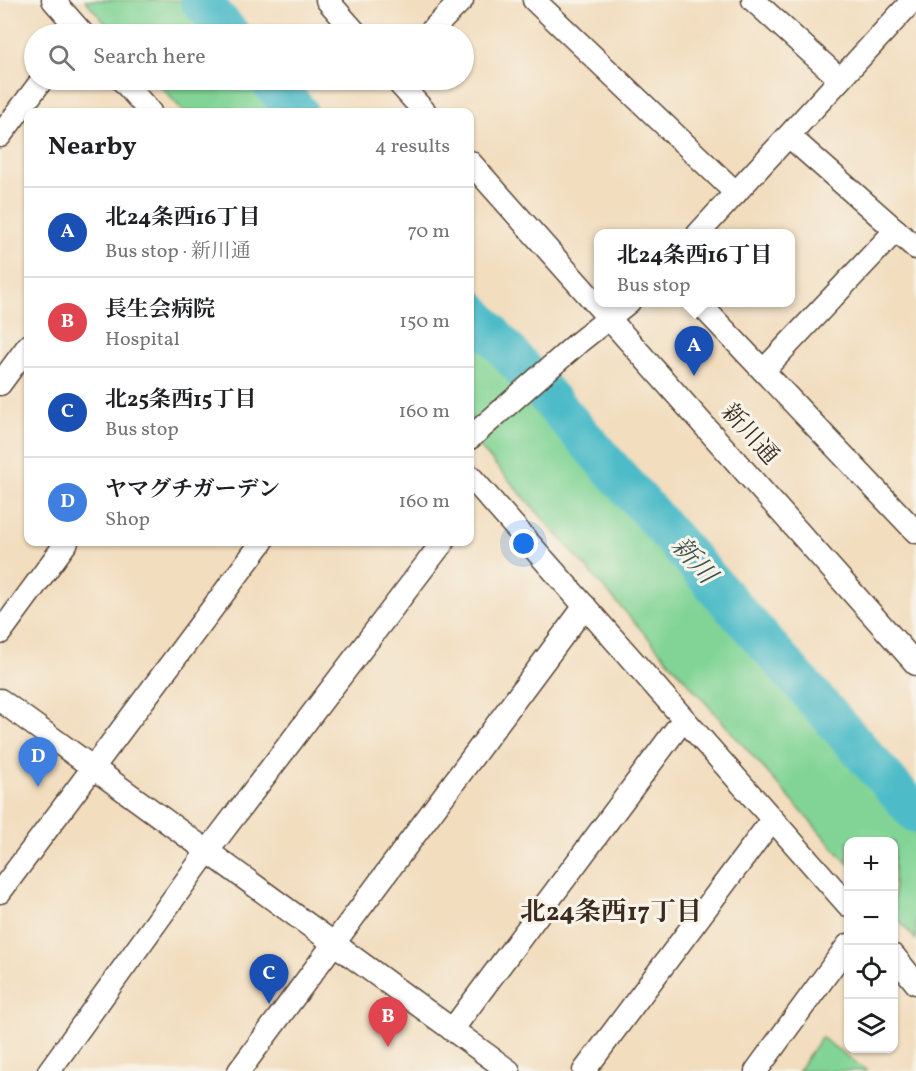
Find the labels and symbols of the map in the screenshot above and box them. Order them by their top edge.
pin: A [674,326,714,376]
street label: 新川通 [712,397,786,473]
your location [509,529,538,558]
water label: 新川 [662,530,726,595]
pin: D [18,738,57,787]
district label: 北24条西17丁目 [520,895,702,931]
pin: C [250,954,288,1004]
pin: B [368,998,408,1047]

